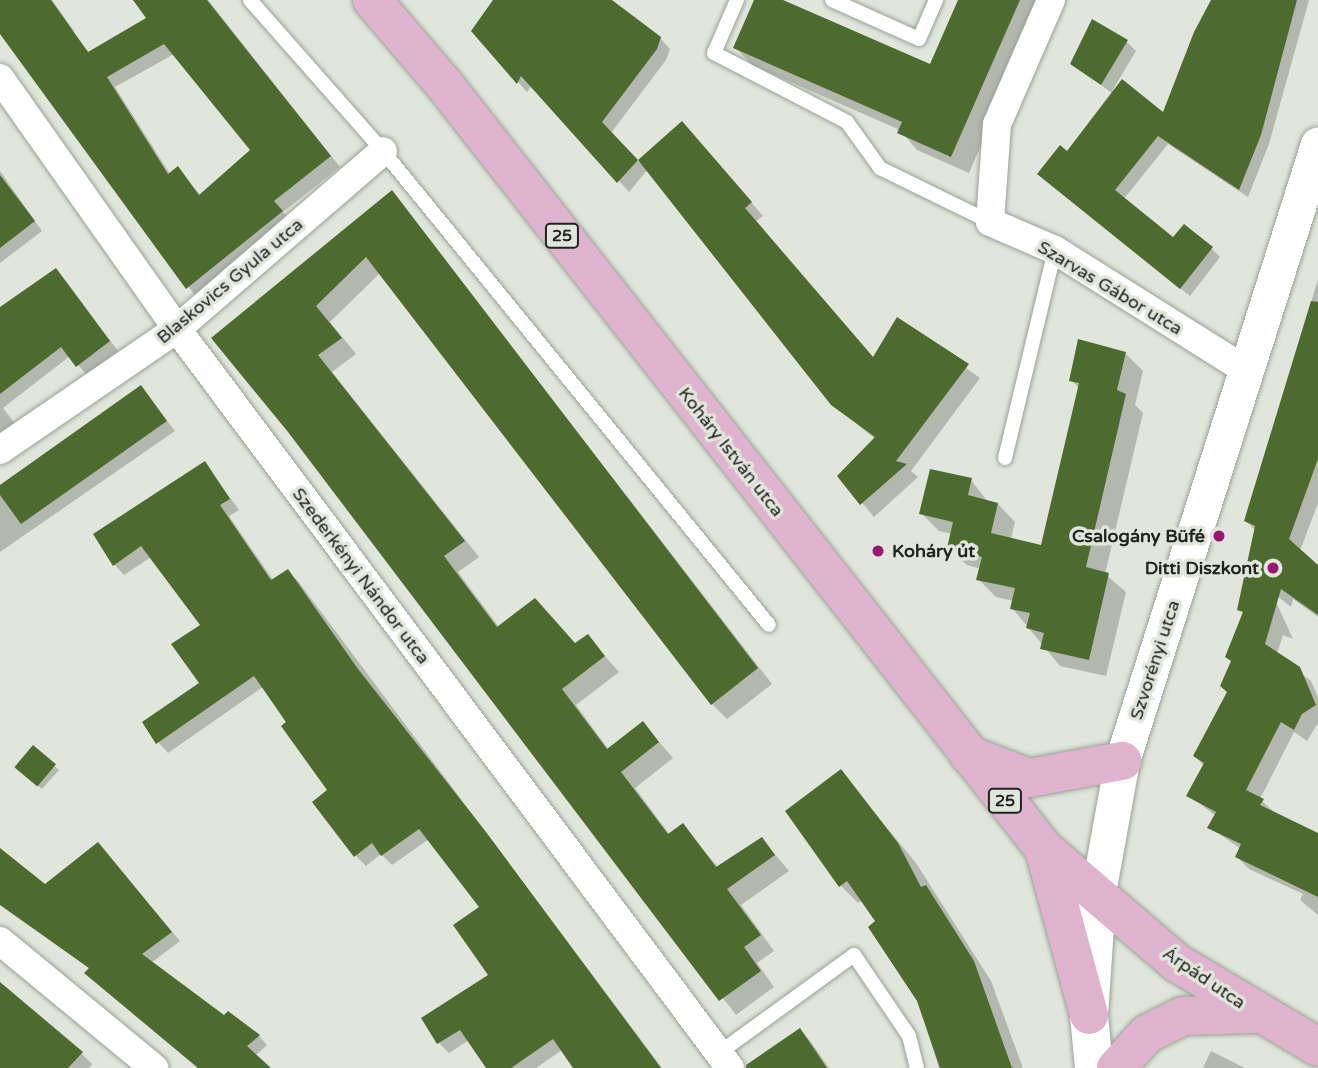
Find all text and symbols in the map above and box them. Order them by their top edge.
street label: Blaskovics Gyula utca [153,214,307,348]
road number: 25 [544,224,580,248]
street label: Szarvas Gábor utca [1034,236,1186,340]
street label: Koháry István utca [674,383,788,521]
street label: Szederkényi Nándor utca [288,484,434,668]
place label: Csalogány Büfé [1072,525,1205,547]
marker: Csalogány Büfé [1211,528,1227,544]
place label: Koháry út [892,540,975,562]
marker: Koháry út [870,543,886,559]
place label: Ditti Diszkont [1145,557,1259,579]
marker: Ditti Diszkont [1265,560,1281,576]
street label: Szvorényi utca [1126,598,1184,722]
road number: 25 [988,788,1023,814]
street label: Árpád utca [1159,942,1249,1014]

